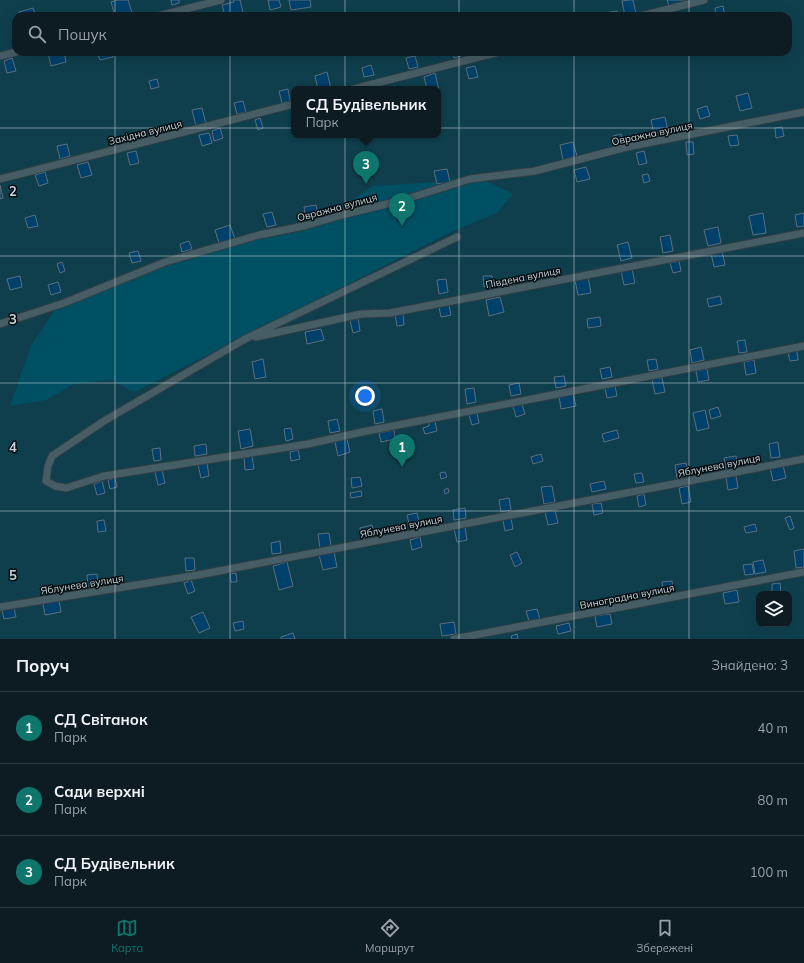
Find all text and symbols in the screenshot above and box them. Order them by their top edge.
search box [12,12,792,56]
icon: search [26,23,48,45]
text: Пошук [58,25,107,44]
popup [291,86,441,138]
text: СД Будівельник [306,95,426,114]
text: Парк [306,114,339,130]
street label: Західна вулиця [107,117,183,148]
street label: Овражна вулиця [610,119,694,148]
pin: 3 [353,151,379,184]
text: 2 [9,183,17,199]
street label: Овражна вулиця [296,191,379,224]
pin: 2 [389,193,415,226]
street label: Південа вулиця [484,264,562,291]
text: 3 [9,311,17,327]
your location [355,386,375,406]
pin: 1 [389,434,415,467]
text: 4 [9,439,17,455]
street label: Яблунева вулиця [677,451,761,480]
street label: Яблунева вулиця [359,512,443,541]
text: 5 [9,567,17,583]
street label: Яблунева вулиця [40,572,124,597]
street label: Виноградна вулиця [579,581,675,612]
map controls [756,591,792,627]
button: layers [756,591,792,627]
text: Поруч [16,655,69,676]
text: Знайдено: 3 [711,657,788,673]
text: СД Світанок [54,710,147,729]
text: 1 [25,720,33,736]
text: 40 m [758,720,788,736]
text: Парк [54,729,87,745]
text: Сади верхні [54,782,145,801]
text: 2 [25,792,33,808]
text: 80 m [758,792,788,808]
text: Парк [54,801,87,817]
text: СД Будівельник [54,854,175,873]
text: 3 [25,864,33,880]
text: 100 m [750,864,788,880]
text: Парк [54,873,87,889]
tab: Карта [111,917,143,955]
tab: Маршрут [365,917,415,955]
tab: Збережені [636,917,693,955]

